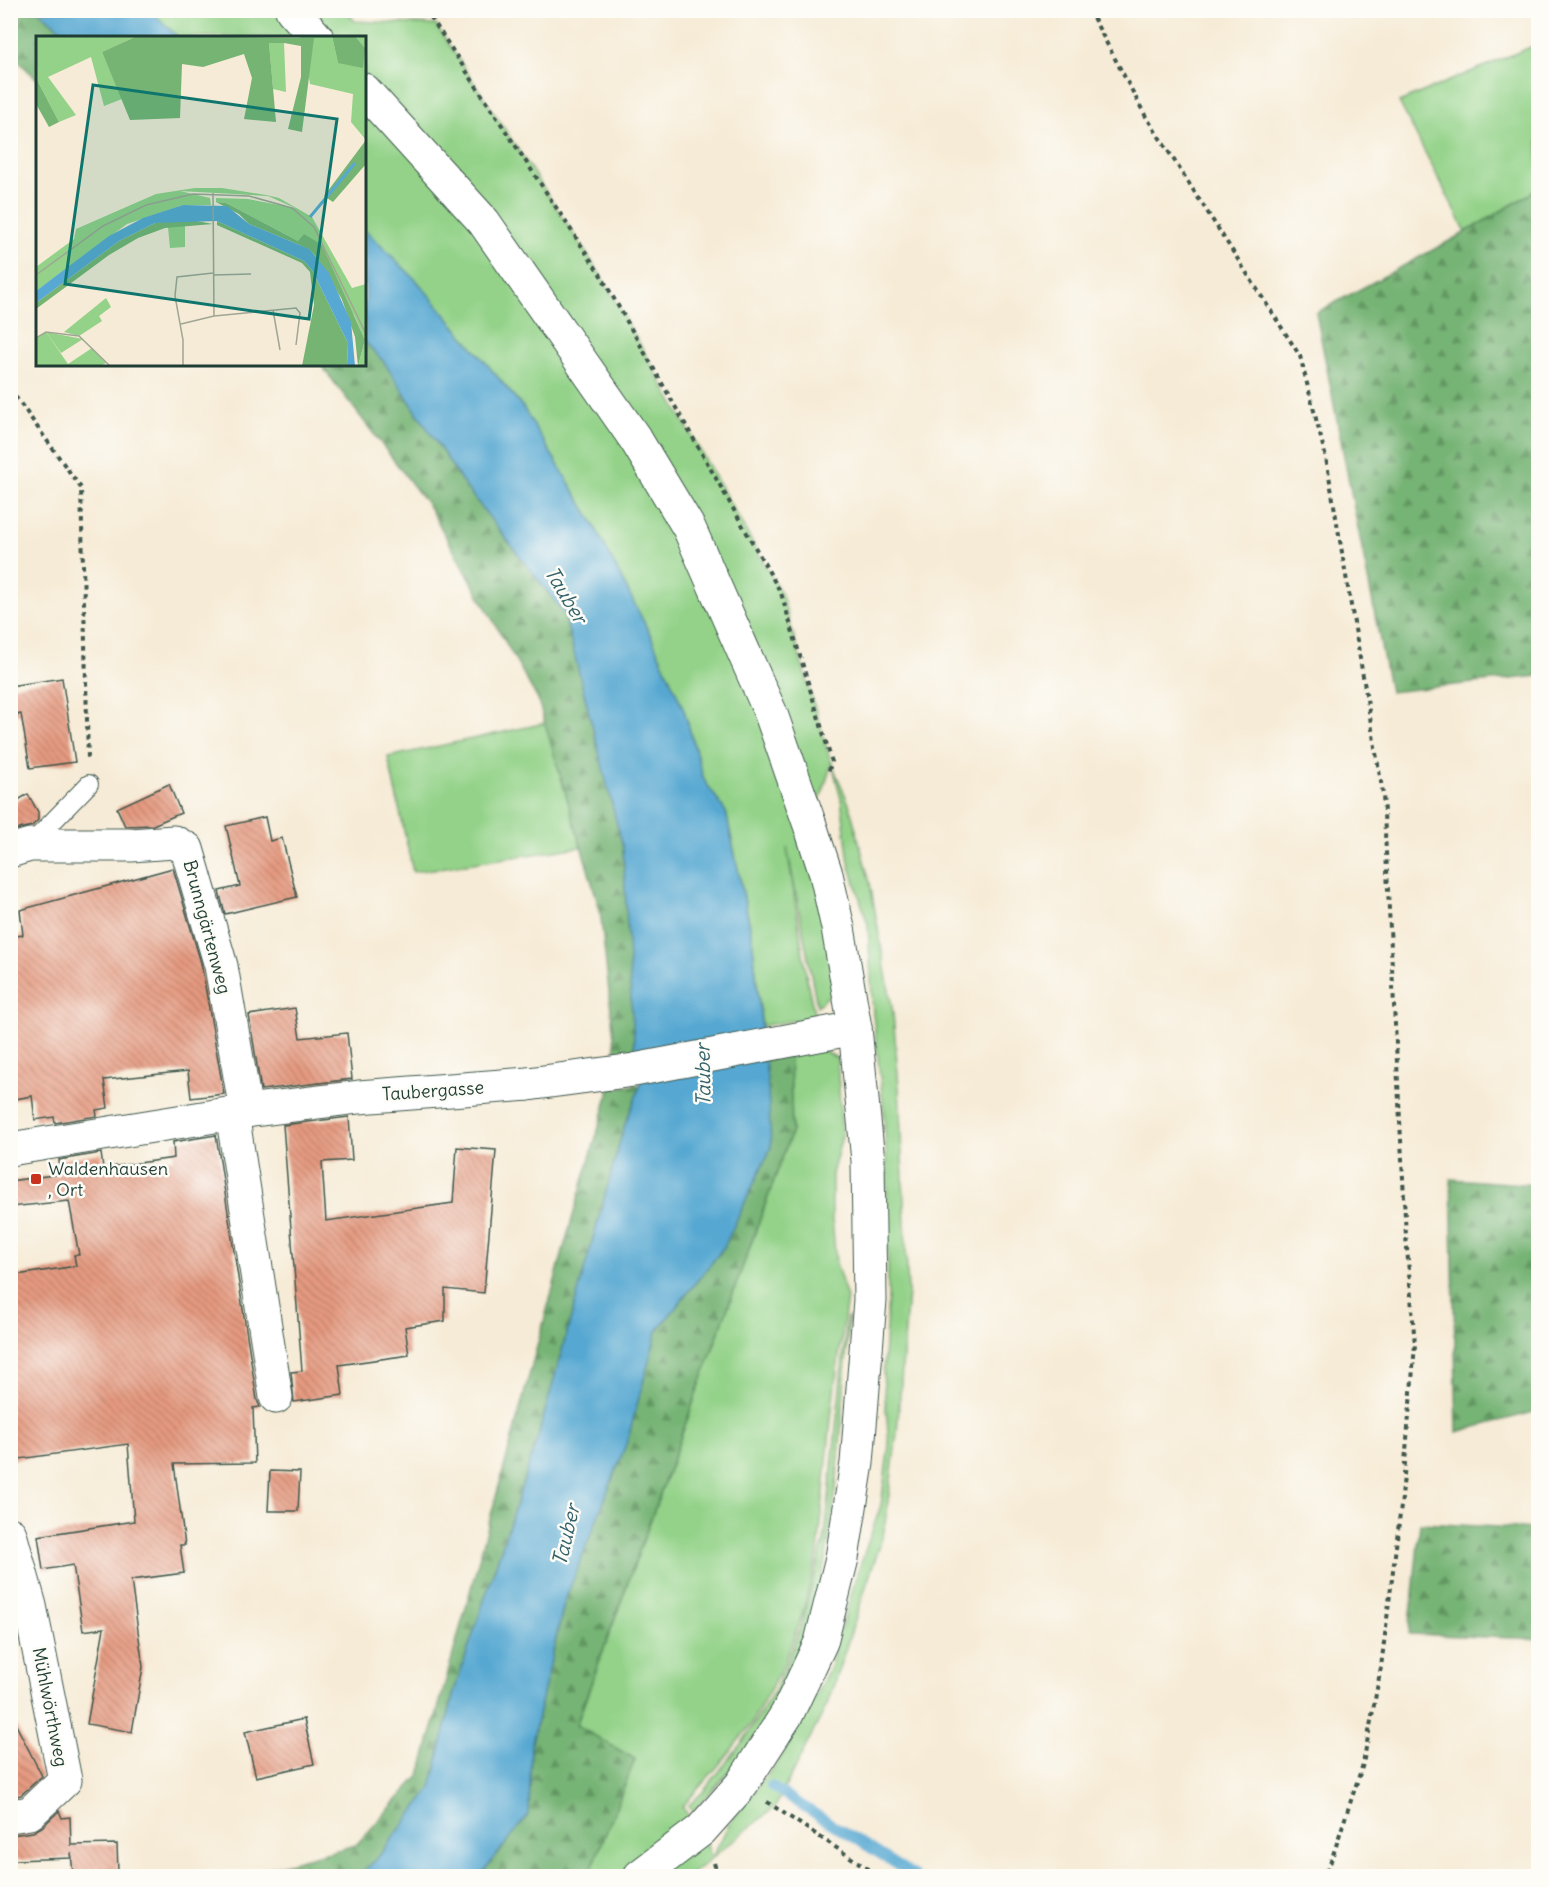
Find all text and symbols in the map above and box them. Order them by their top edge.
inset map [36,36,366,366]
water label: Tauber [540,562,595,630]
street label: Brunngärtenweg [179,857,236,996]
water label: Tauber [689,1041,716,1106]
street label: Taubergasse [381,1075,485,1106]
place label: Waldenhausen , Ort [48,1157,168,1201]
marker: Waldenhausen , Ort [29,1172,43,1186]
water label: Tauber [546,1499,585,1568]
street label: Mühlwörthweg [28,1645,73,1769]

